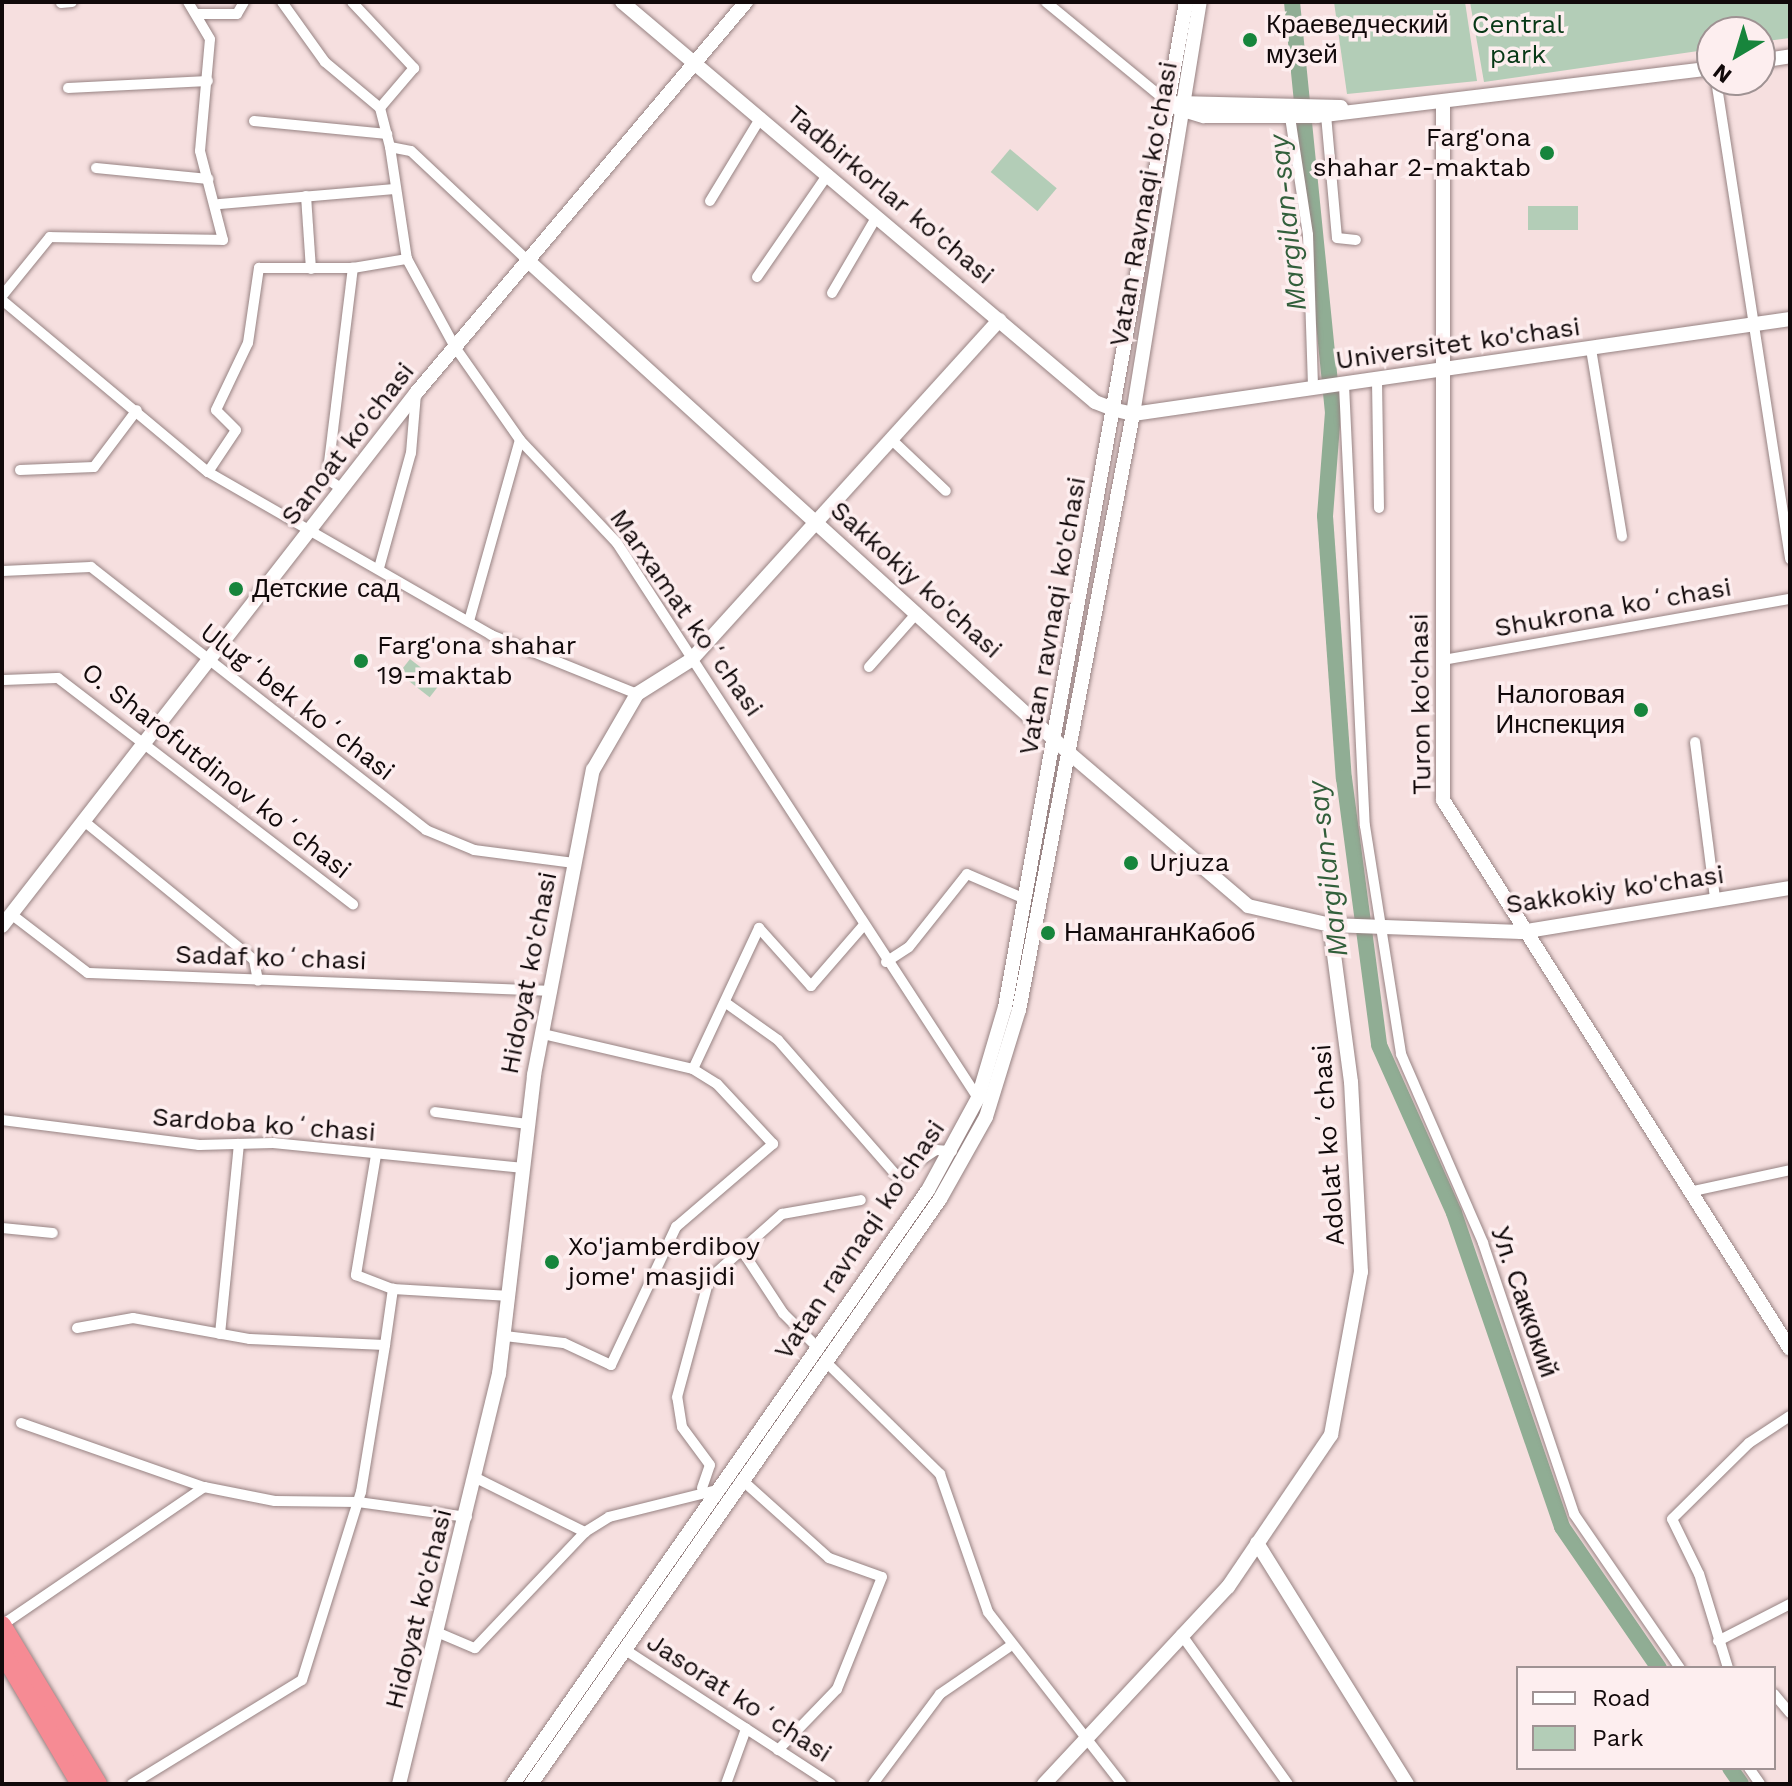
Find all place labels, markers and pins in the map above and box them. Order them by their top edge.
place label: Краеведческий музей [1266,9,1449,70]
marker: Краеведческий музей [1241,31,1259,49]
place label: Farg'ona shahar 2-maktab [1312,122,1531,184]
marker: Farg'ona shahar 2-maktab [1538,144,1556,162]
place label: Детские сад [252,573,400,605]
marker: Детские сад [227,580,245,598]
place label: Farg'ona shahar 19-maktab [377,630,577,692]
marker: Farg'ona shahar 19-maktab [352,652,370,670]
place label: Налоговая Инспекция [1496,679,1625,740]
marker: Налоговая Инспекция [1632,701,1650,719]
place label: Urjuza [1149,847,1229,879]
marker: Urjuza [1120,852,1142,874]
place label: НаманганКабоб [1064,917,1256,949]
marker: НаманганКабоб [1039,924,1057,942]
place label: Xo'jamberdiboy jome' masjidi [568,1231,760,1292]
marker: Xo'jamberdiboy jome' masjidi [543,1253,561,1271]

